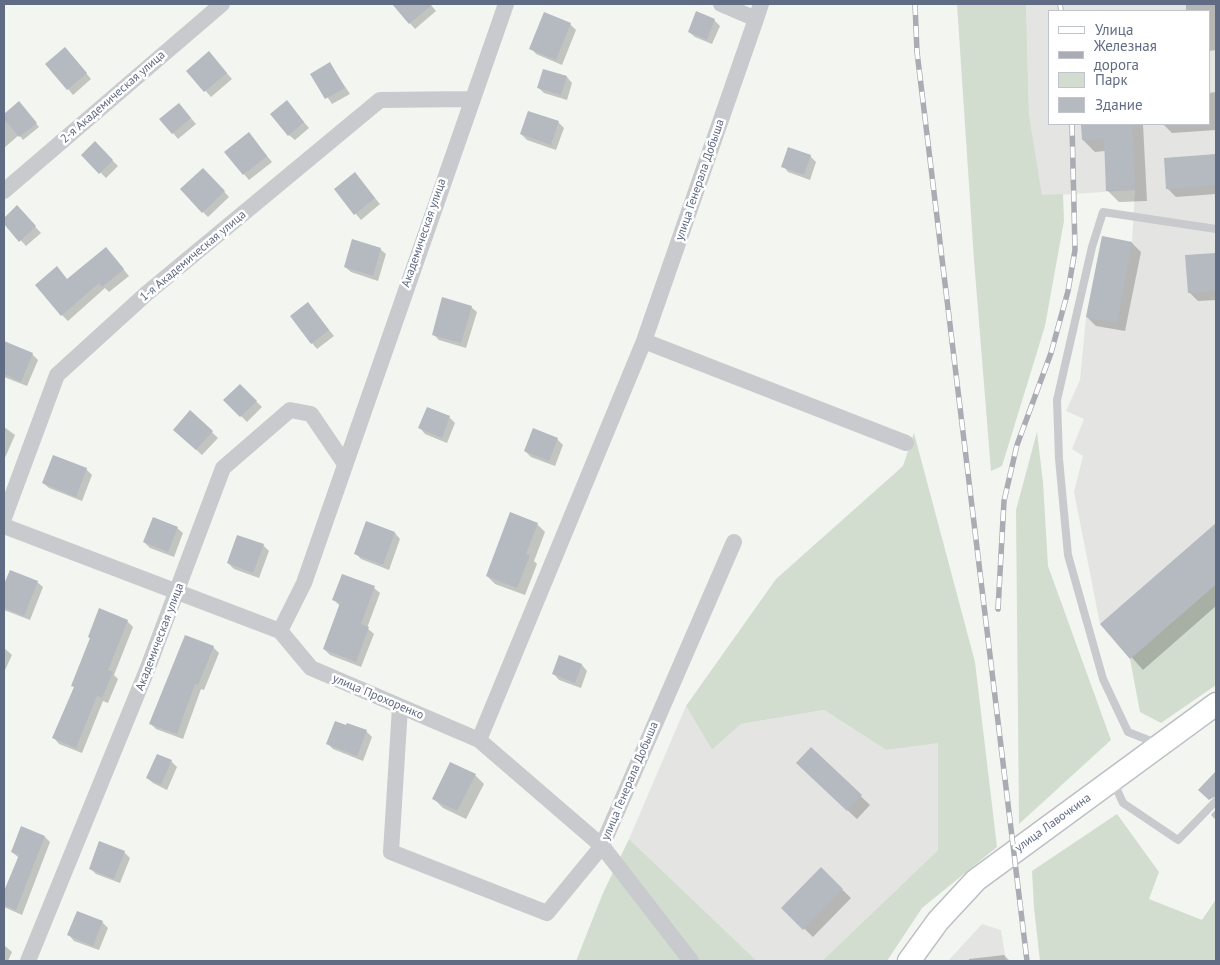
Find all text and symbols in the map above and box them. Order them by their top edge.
legend [1048,10,1210,125]
text: Улица [1095,20,1133,39]
text: Железная дорога [1094,36,1157,74]
street label: 2-я Академическая улица [58,48,168,146]
text: Парк [1095,70,1128,89]
text: Здание [1095,95,1143,114]
street label: улица Генерала Добыша [672,117,728,243]
street label: Академическая улица [399,177,449,289]
street label: 1-я Академическая улица [137,208,249,304]
street label: Академическая улица [133,581,187,693]
street label: улица Прохоренко [330,671,426,723]
street label: улица Генерала Добыша [598,720,662,842]
street label: улица Лавочкина [1012,791,1094,855]

